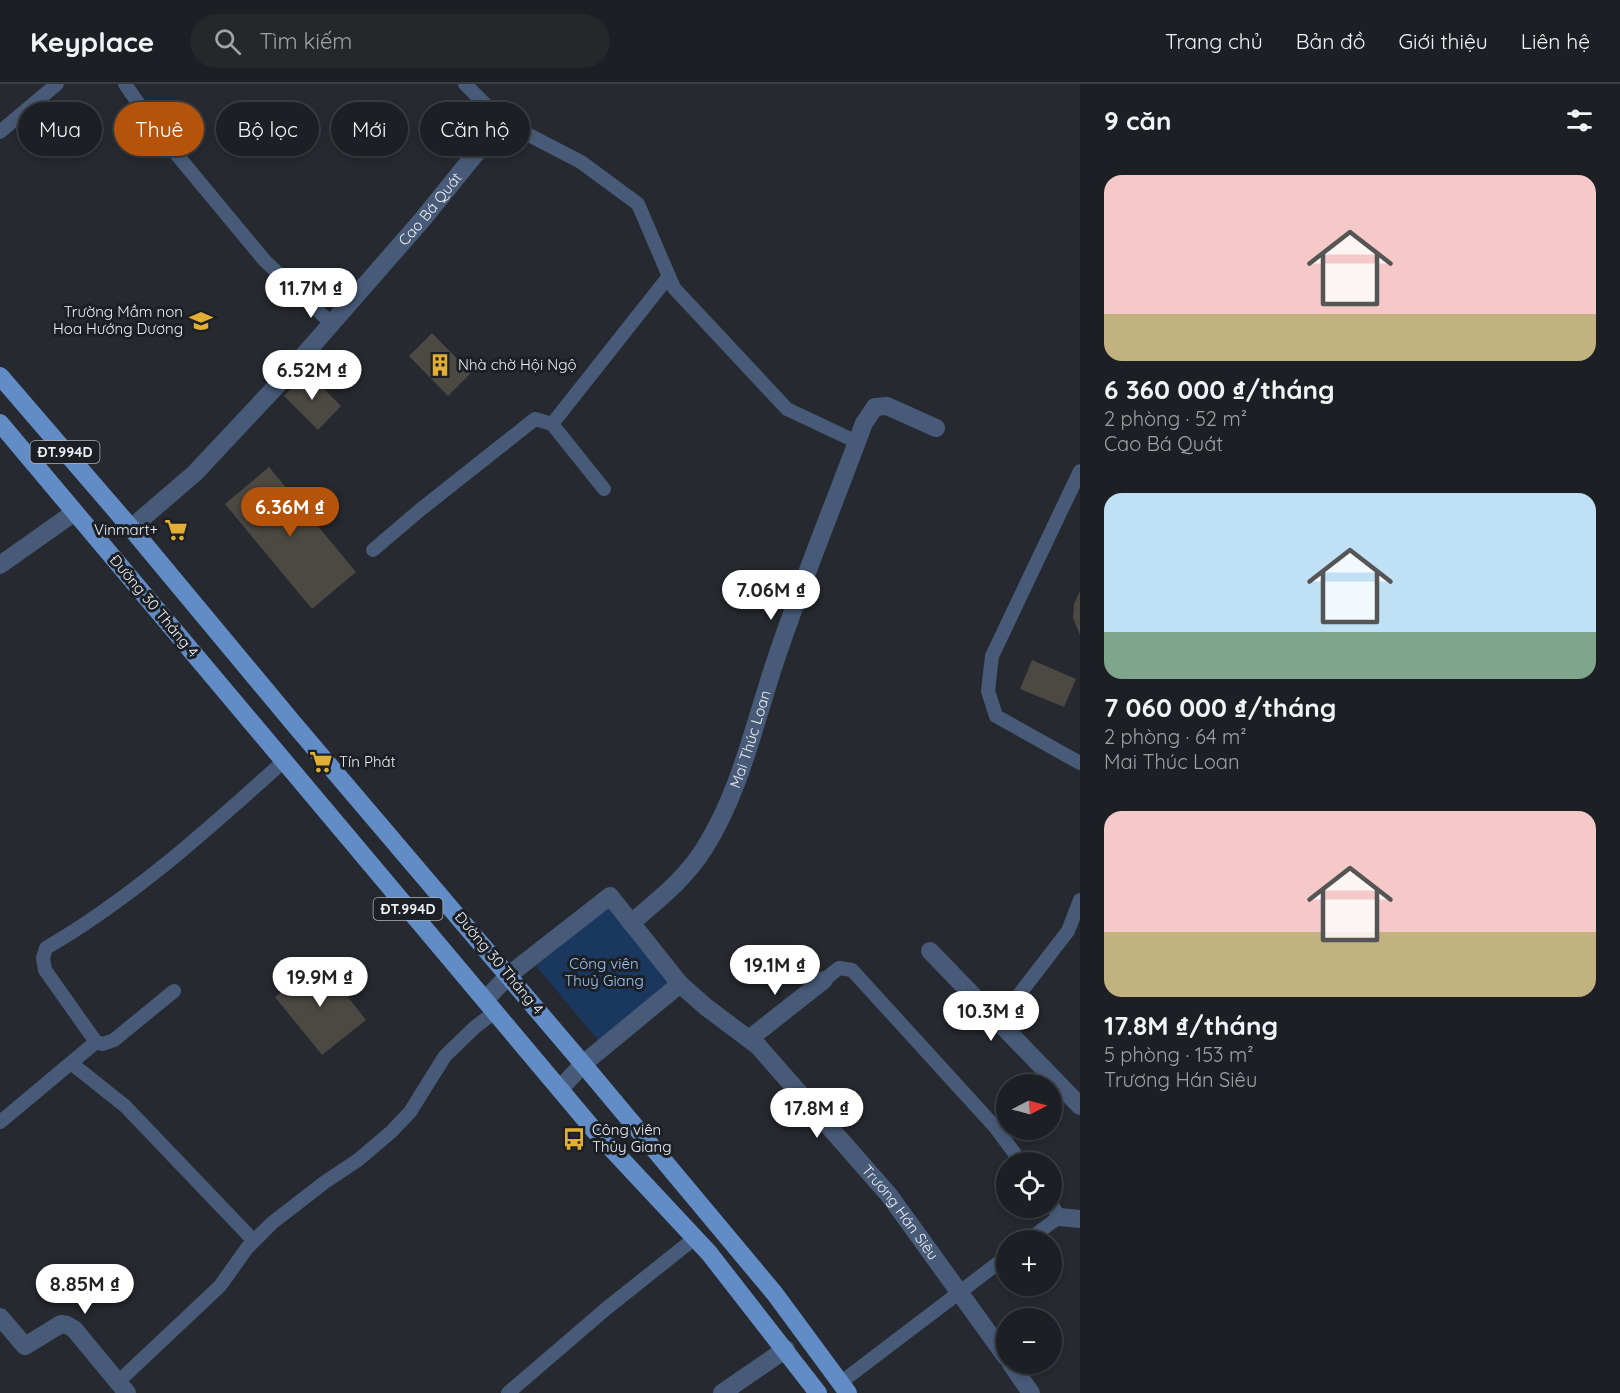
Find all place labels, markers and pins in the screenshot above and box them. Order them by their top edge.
pin: 11.7M ₫ [256,268,366,319]
place label: Trường Mầm non Hoa Hướng Dương [53,302,183,338]
school or university icon: Trường Mầm non Hoa Hướng Dương [188,308,214,334]
pin: 6.52M ₫ [257,350,367,401]
building icon: Nhà chờ Hội Ngộ [427,352,453,378]
place label: Nhà chờ Hội Ngộ [458,355,577,374]
pin: 6.36M ₫ [235,487,345,538]
supermarket icon: Vinmart+ [163,517,189,543]
place label: Vinmart+ [94,520,158,539]
pin: 7.06M ₫ [716,570,826,621]
supermarket icon: Tín Phát [308,749,334,775]
place label: Tín Phát [339,752,396,771]
pin: 19.1M ₫ [720,945,830,996]
pin: 19.9M ₫ [265,957,375,1008]
pin: 10.3M ₫ [936,991,1046,1042]
pin: 17.8M ₫ [762,1088,872,1139]
place label: Công viên Thủy Giang [592,1120,672,1156]
bus stop icon: Công viên Thủy Giang [561,1126,587,1152]
pin: 8.85M ₫ [30,1264,140,1315]

